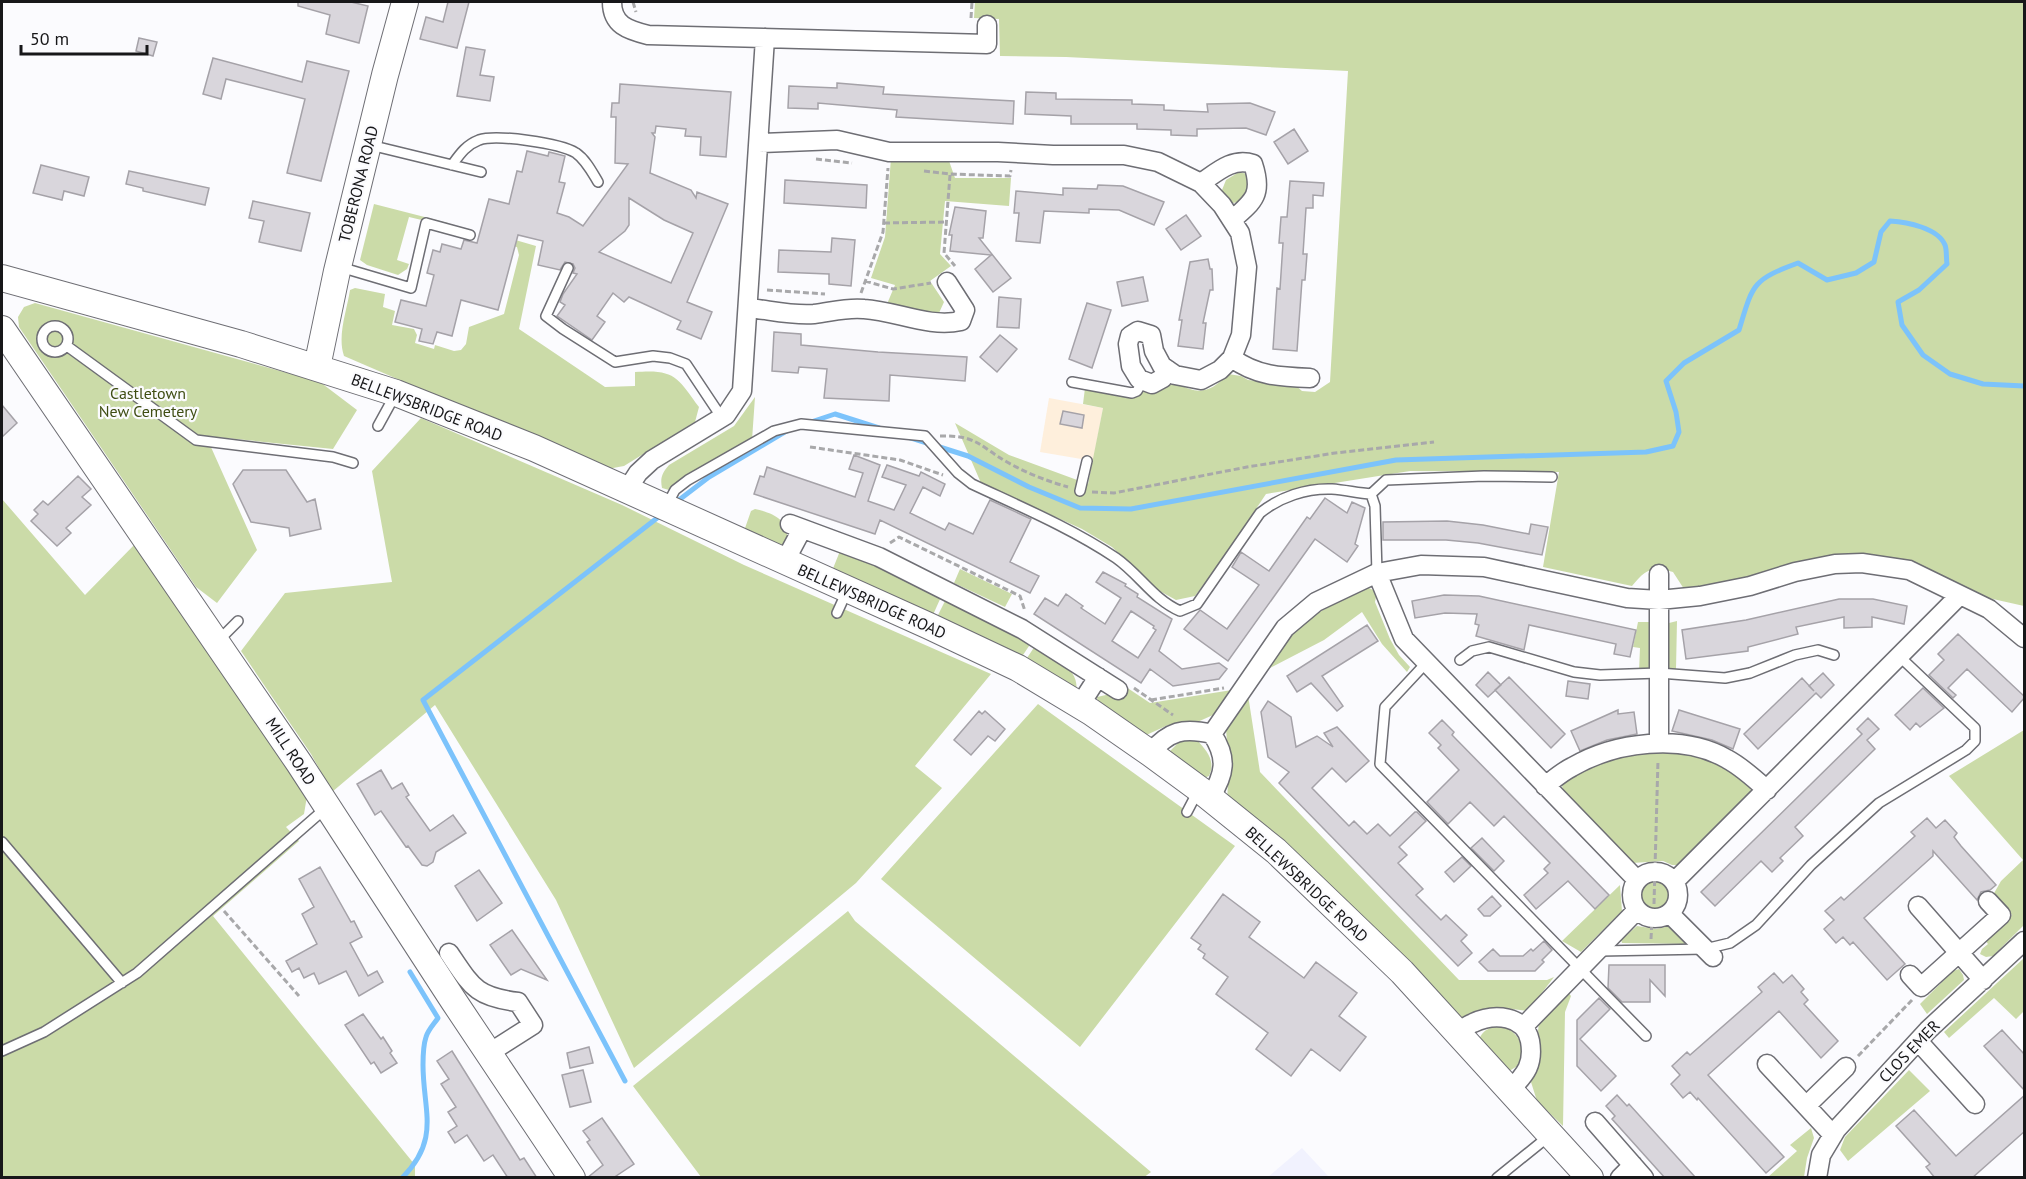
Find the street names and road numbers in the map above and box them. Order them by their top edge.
street label: TOBERONA ROAD [334,124,382,244]
street label: BELLEWSBRIDGE ROAD [348,369,506,445]
street label: BELLEWSBRIDGE ROAD [795,559,949,643]
street label: MILL ROAD [262,713,320,789]
street label: BELLEWSBRIDGE ROAD [1241,822,1373,946]
street label: CLOS EMER [1874,1015,1944,1087]

